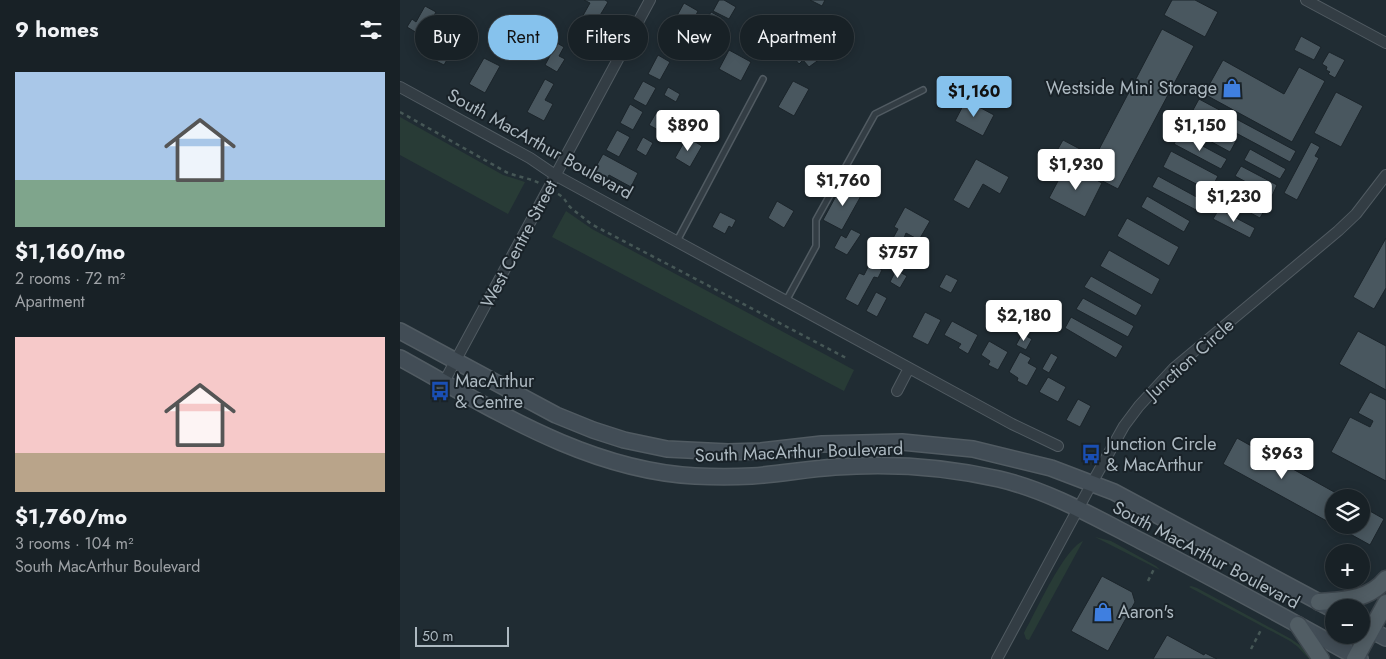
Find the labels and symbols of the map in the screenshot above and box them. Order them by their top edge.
place label: Westside Mini Storage [1046,75,1217,101]
pin: $1,160 [933,76,1015,118]
shop icon: Westside Mini Storage [1221,77,1243,99]
street label: South MacArthur Boulevard [443,82,637,206]
pin: $890 [658,110,718,152]
pin: $1,150 [1159,110,1241,152]
pin: $1,930 [1035,148,1117,191]
pin: $1,760 [802,164,884,207]
street label: West Centre Street [474,175,564,313]
pin: $1,230 [1193,180,1275,223]
pin: $757 [868,236,928,279]
pin: $2,180 [983,300,1065,342]
street label: Junction Circle [1139,312,1240,407]
place label: MacArthur & Centre [455,368,535,415]
bus stop icon: MacArthur & Centre [429,380,451,402]
place label: Junction Circle & MacArthur [1104,431,1216,478]
street label: South MacArthur Boulevard [694,435,904,469]
pin: $963 [1252,438,1312,480]
bus stop icon: Junction Circle & MacArthur [1080,443,1102,465]
street label: South MacArthur Boulevard [1108,495,1304,615]
place label: Aaron's [1118,599,1174,625]
shop icon: Aaron's [1092,601,1114,623]
scale bar [415,624,509,647]

